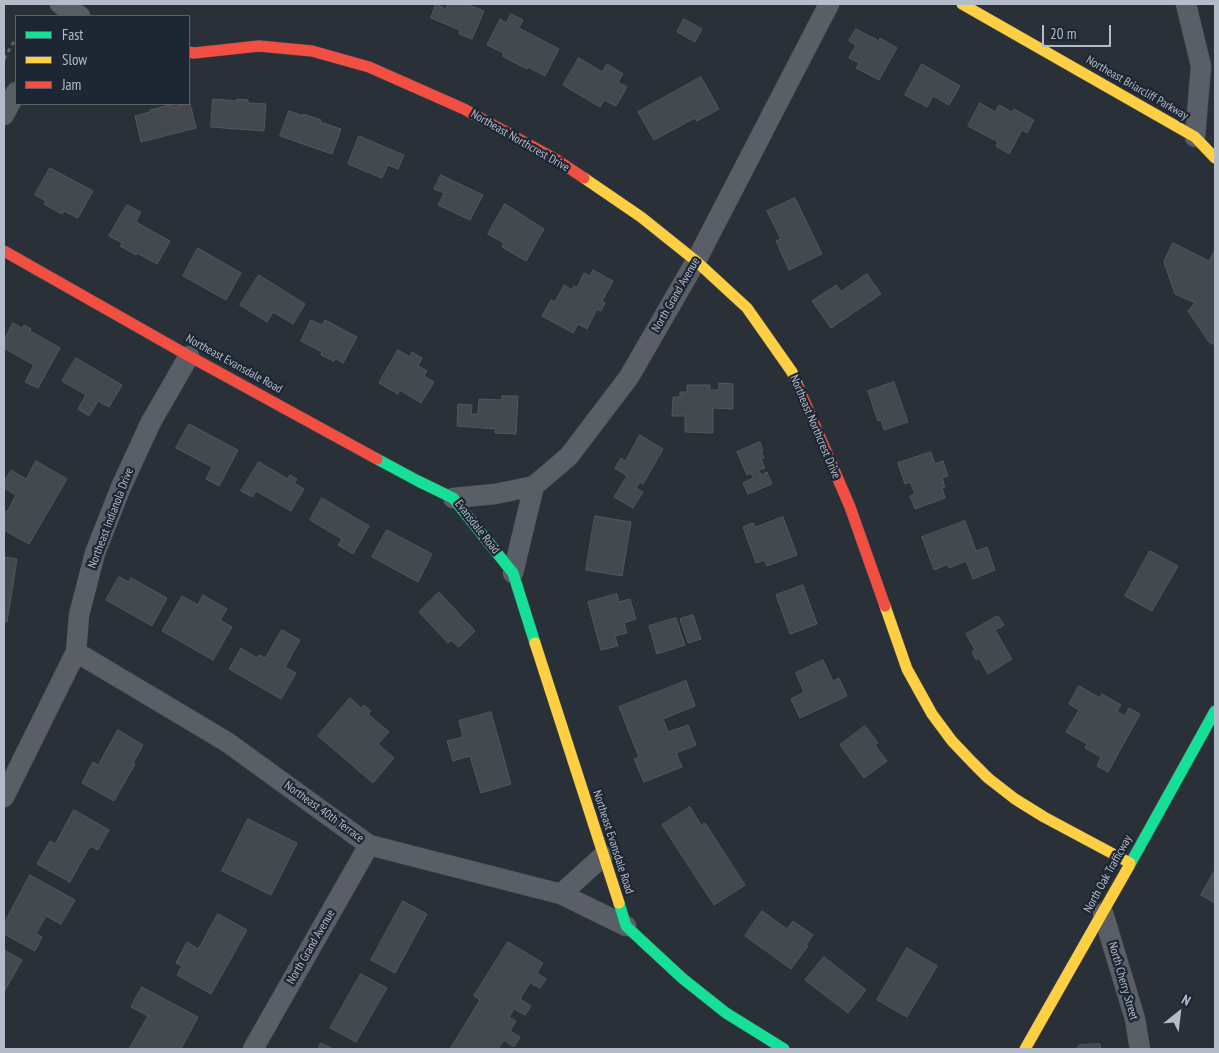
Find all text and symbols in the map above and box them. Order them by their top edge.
legend [15,15,190,105]
scale bar [1044,15,1113,47]
text: 20 m [1050,24,1076,43]
text: Fast [62,25,83,44]
text: Slow [62,50,87,69]
street label: Northeast Briarcliff Parkway [1083,53,1191,123]
text: Jam [62,75,81,94]
street label: Northeast Northcrest Drive [468,107,572,175]
street label: North Grand Avenue [649,255,703,335]
street label: Northeast Evansdale Road [183,331,285,397]
street label: Northeast Northcrest Drive [787,373,843,481]
street label: Northeast Indianola Drive [85,466,137,570]
street label: Evansdale Road [451,497,503,557]
street label: Northeast 40th Terrace [281,778,367,846]
street label: Northeast Evansdale Road [589,788,637,896]
street label: North Oak Trafficway [1081,833,1135,915]
street label: North Grand Avenue [284,907,338,987]
street label: North Cherry Street [1105,940,1141,1022]
north arrow [1154,988,1204,1038]
text: N [1179,990,1194,1010]

